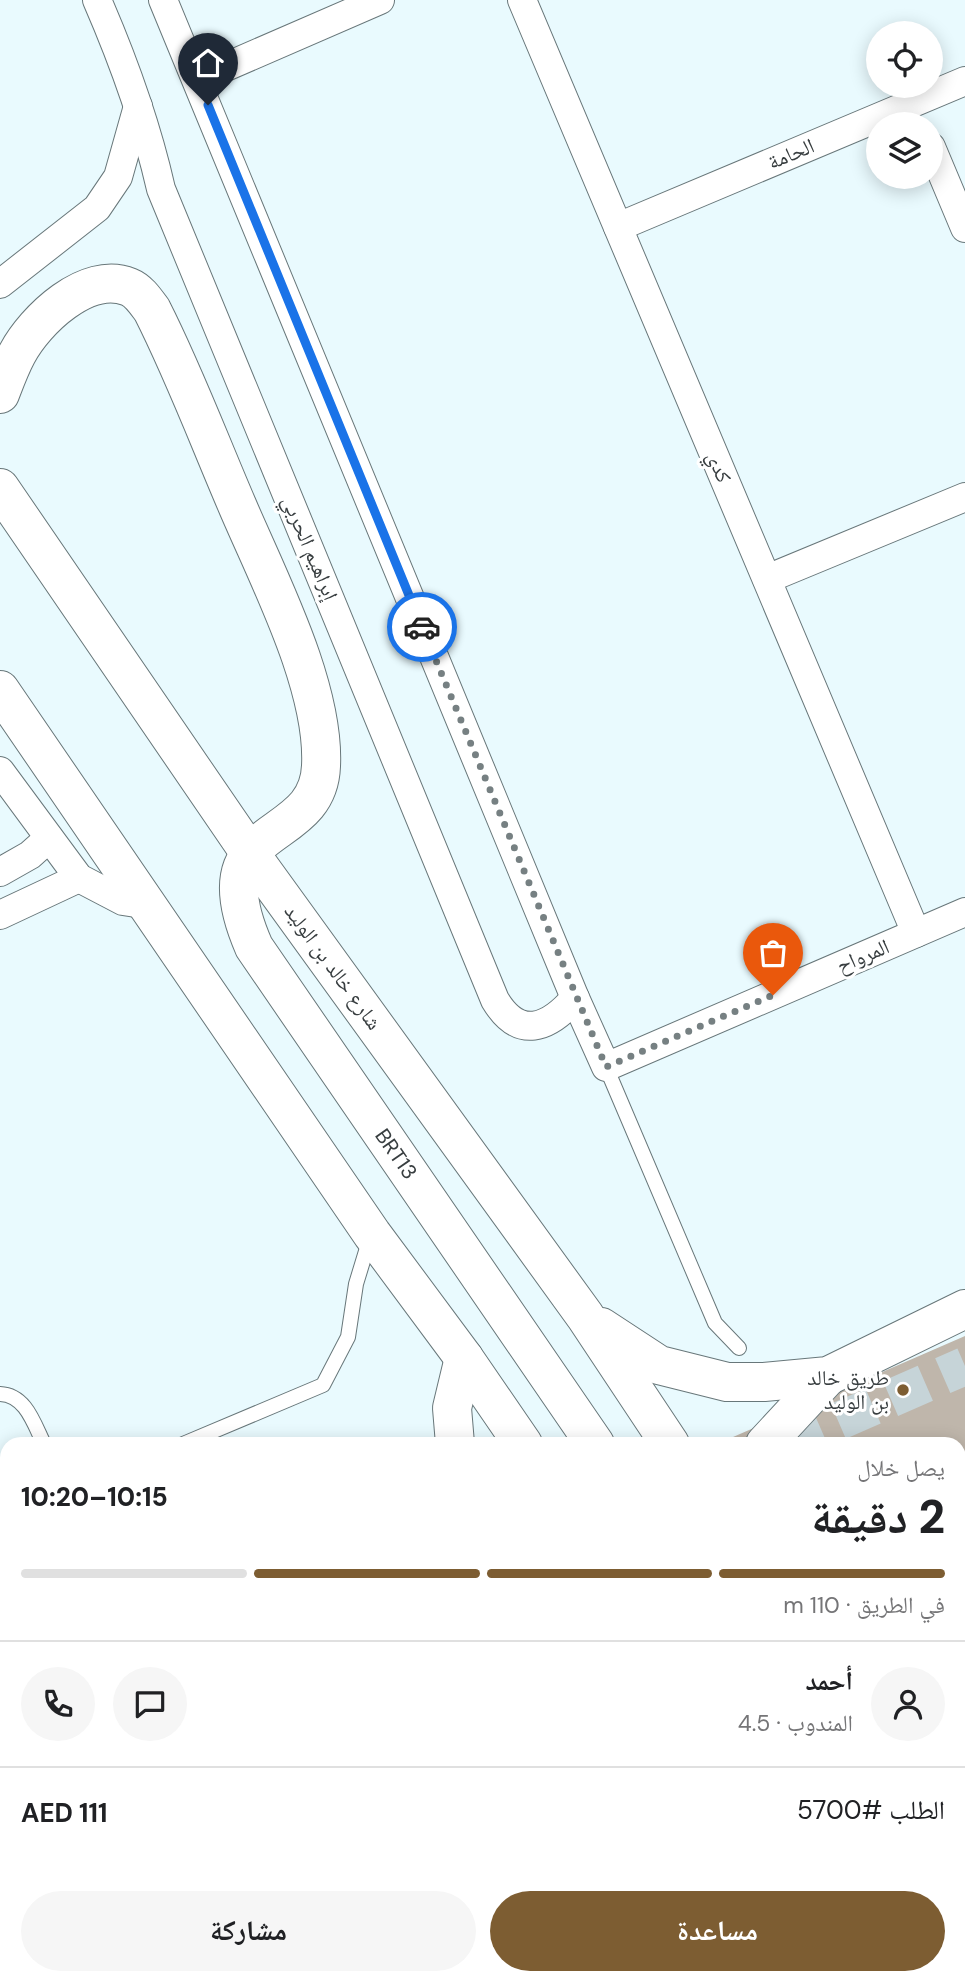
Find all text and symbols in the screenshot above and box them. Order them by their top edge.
map controls [866,21,943,189]
button: locate [866,21,943,98]
pin [178,33,238,105]
icon: home [189,44,227,82]
button: layers [866,112,943,189]
street label: الحامة [764,132,818,176]
street label: كدي [698,447,738,488]
street label: إبراهيم الحربي [273,491,345,606]
courier [387,592,457,662]
icon: car [403,608,441,646]
street label: شارع خالد بن الوليد [278,898,388,1036]
pin [743,923,803,995]
street label: المرواح [832,932,894,980]
icon: bag [754,934,792,972]
street label: BRT13 [369,1123,423,1185]
place label: طريق خالد بن الوليد [807,1364,889,1416]
marker: طريق خالد بن الوليد [895,1382,911,1398]
text: يصل خلال [857,1453,945,1483]
text: 10:15–10:20 [21,1480,168,1514]
text: 2 دقيقة [811,1487,945,1547]
text: في الطريق · 110 m [783,1590,945,1620]
text: أحمد [805,1664,853,1698]
button: phone [21,1667,95,1741]
button: chat [113,1667,187,1741]
button: person [871,1667,945,1741]
text: المندوب · 4.5 [738,1708,853,1738]
text: الطلب #5700 [797,1793,945,1827]
text: AED 111 [21,1796,107,1830]
button: مشاركة [21,1891,476,1971]
button: مساعدة [490,1891,945,1971]

